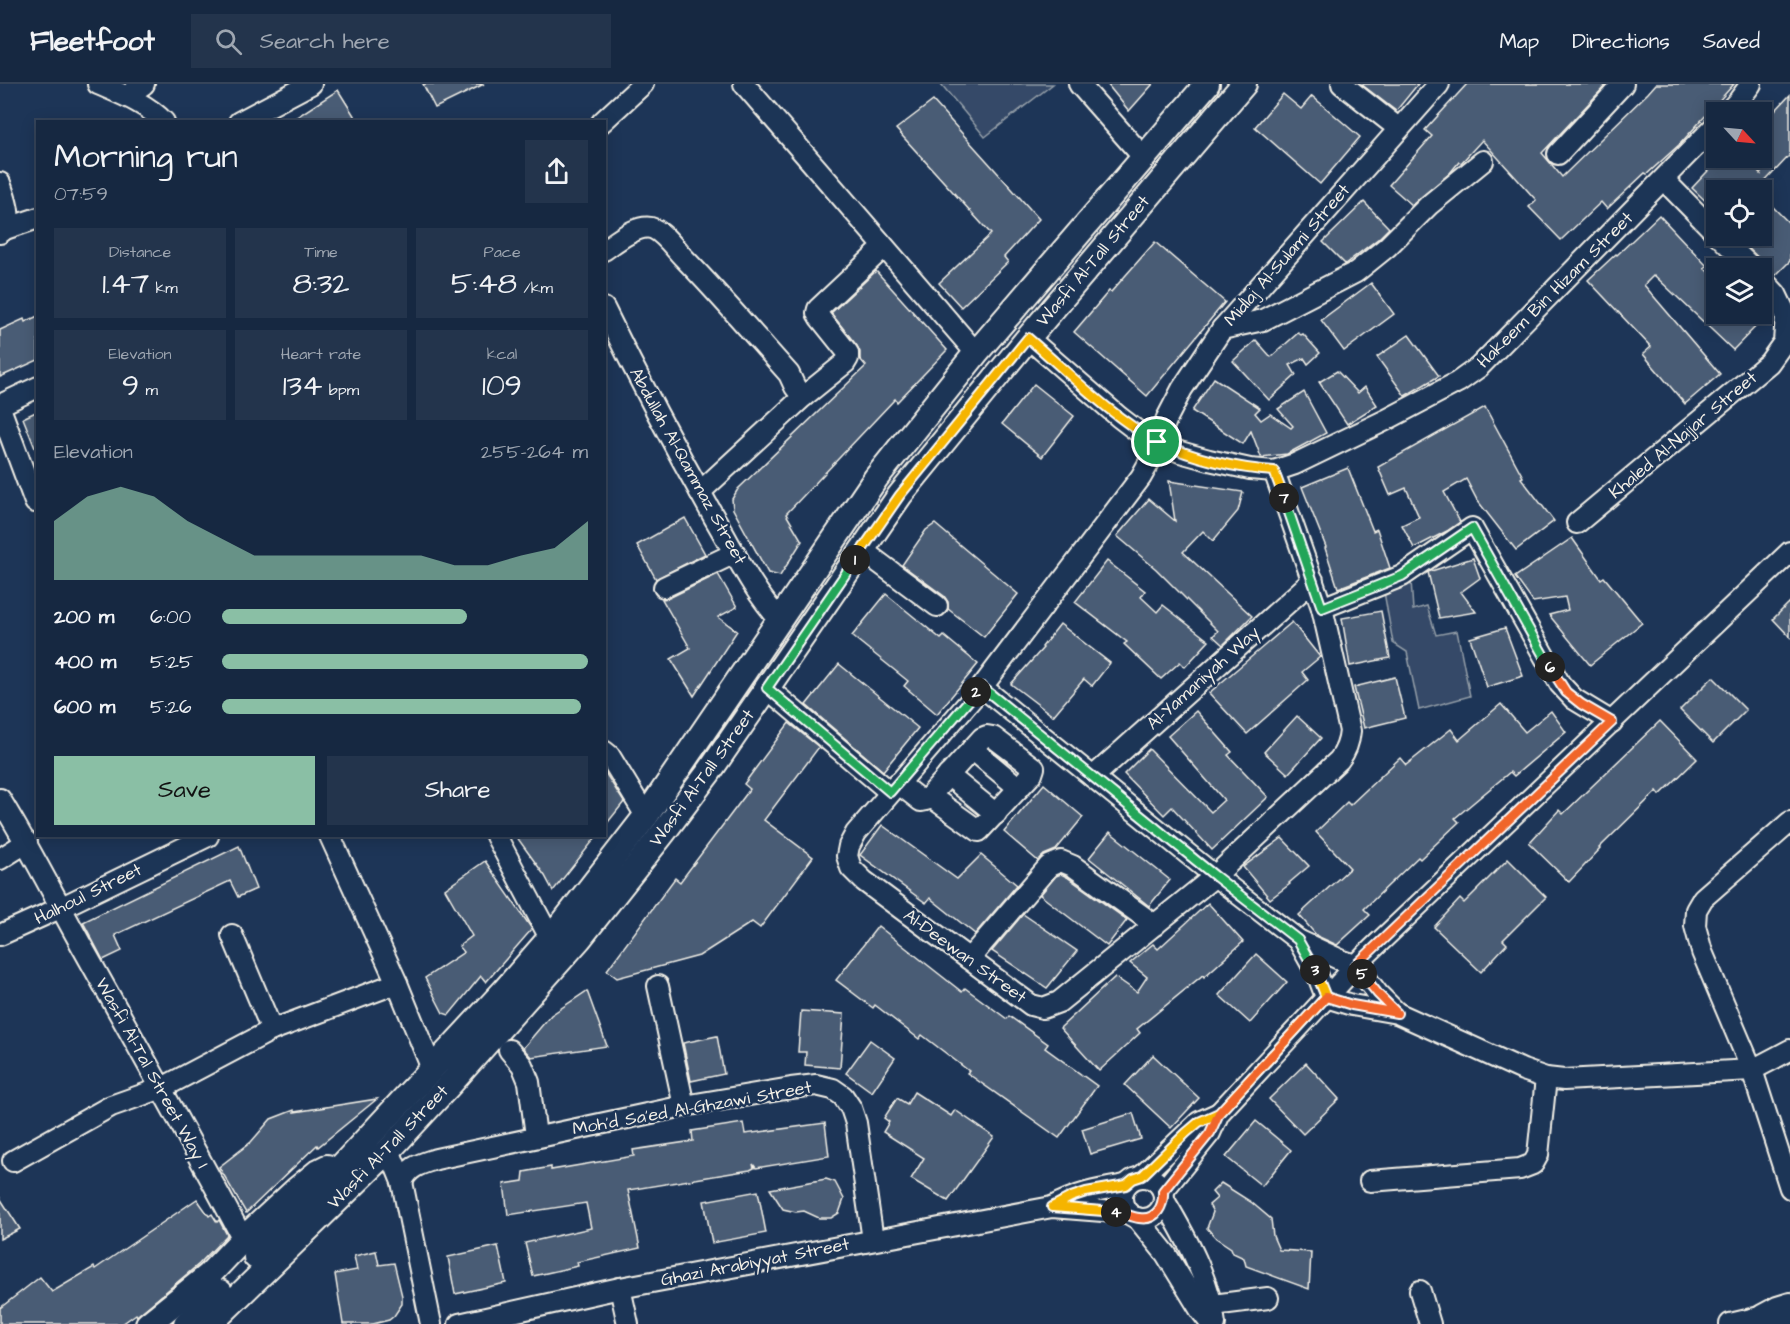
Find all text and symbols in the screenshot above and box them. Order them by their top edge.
search box [191,14,611,68]
text: Fleetfoot [30,22,155,61]
icon: search [212,25,245,58]
text: Search here [260,26,390,57]
text: Map [1499,27,1539,56]
text: Directions [1572,27,1670,56]
text: Saved [1703,27,1760,56]
north arrow [1706,102,1772,168]
map controls [1706,102,1772,324]
text: Morning run [54,134,238,180]
button: share [525,140,588,203]
street label: Midlaj Al-Sulami Street [1218,178,1356,332]
text: 07:59 [54,180,108,208]
button: locate [1706,180,1772,246]
street label: Wasfi Al-Tall Street [1031,189,1156,332]
street label: Hakeem Bin Hizam Street [1471,206,1639,374]
text: Distance [109,241,171,263]
text: Time [304,241,338,263]
text: Pace [483,241,521,263]
button: layers [1706,258,1772,324]
text: 1.47 [102,263,149,305]
text: 8:32 [293,263,349,305]
text: 5:48 [451,263,517,305]
text: km [149,277,178,299]
text: /km [517,277,553,299]
text: Elevation [109,343,171,365]
text: Heart rate [281,343,361,365]
text: kcal [487,343,517,365]
street label: Abdullah Al-Qammaz Street [623,363,753,570]
text: 9 [122,365,139,407]
text: 134 [283,365,322,407]
text: 109 [482,365,522,407]
street label: Khaled Al-Najjar Street [1603,365,1763,505]
text: m [139,379,158,401]
text: bpm [322,379,359,401]
pin [1131,416,1182,467]
icon: arrive [1140,425,1173,458]
text: Elevation [54,438,133,466]
text: 255–264 m [481,438,588,466]
pin: 7 [1269,483,1299,513]
text: 7 [1279,487,1289,509]
pin: 1 [840,545,870,575]
text: 1 [854,549,856,571]
text: 200 m [54,603,114,631]
text: 6:00 [150,603,191,631]
street label: Al-Yamaniyah Way [1141,620,1266,736]
text: 400 m [54,648,116,676]
text: 5:25 [150,648,193,676]
pin: 6 [1535,652,1565,682]
text: 6 [1545,656,1555,678]
pin: 2 [961,677,991,707]
text: 2 [971,681,981,703]
text: 600 m [54,693,115,721]
text: 5:26 [150,693,191,721]
street label: Wasfi Al-Tall Street [644,704,761,852]
button: Save [54,756,315,825]
button: Share [327,756,588,825]
street label: Halhoul Street [30,857,147,931]
street label: Al-Deewan Street [898,903,1032,1010]
pin: 3 [1300,955,1330,985]
text: 3 [1311,959,1319,981]
pin: 5 [1347,959,1377,989]
text: 5 [1356,963,1368,985]
street label: Wasfi Al-Tal Street Way 1 [88,973,215,1173]
street label: Moh'd Sa'ed Al-Ghzawi Street [570,1075,814,1141]
street label: Wasfi Al-Tall Street [322,1079,455,1215]
pin: 4 [1101,1197,1131,1227]
text: 4 [1111,1201,1121,1223]
street label: Ghazi Arabiyyat Street [658,1231,852,1294]

